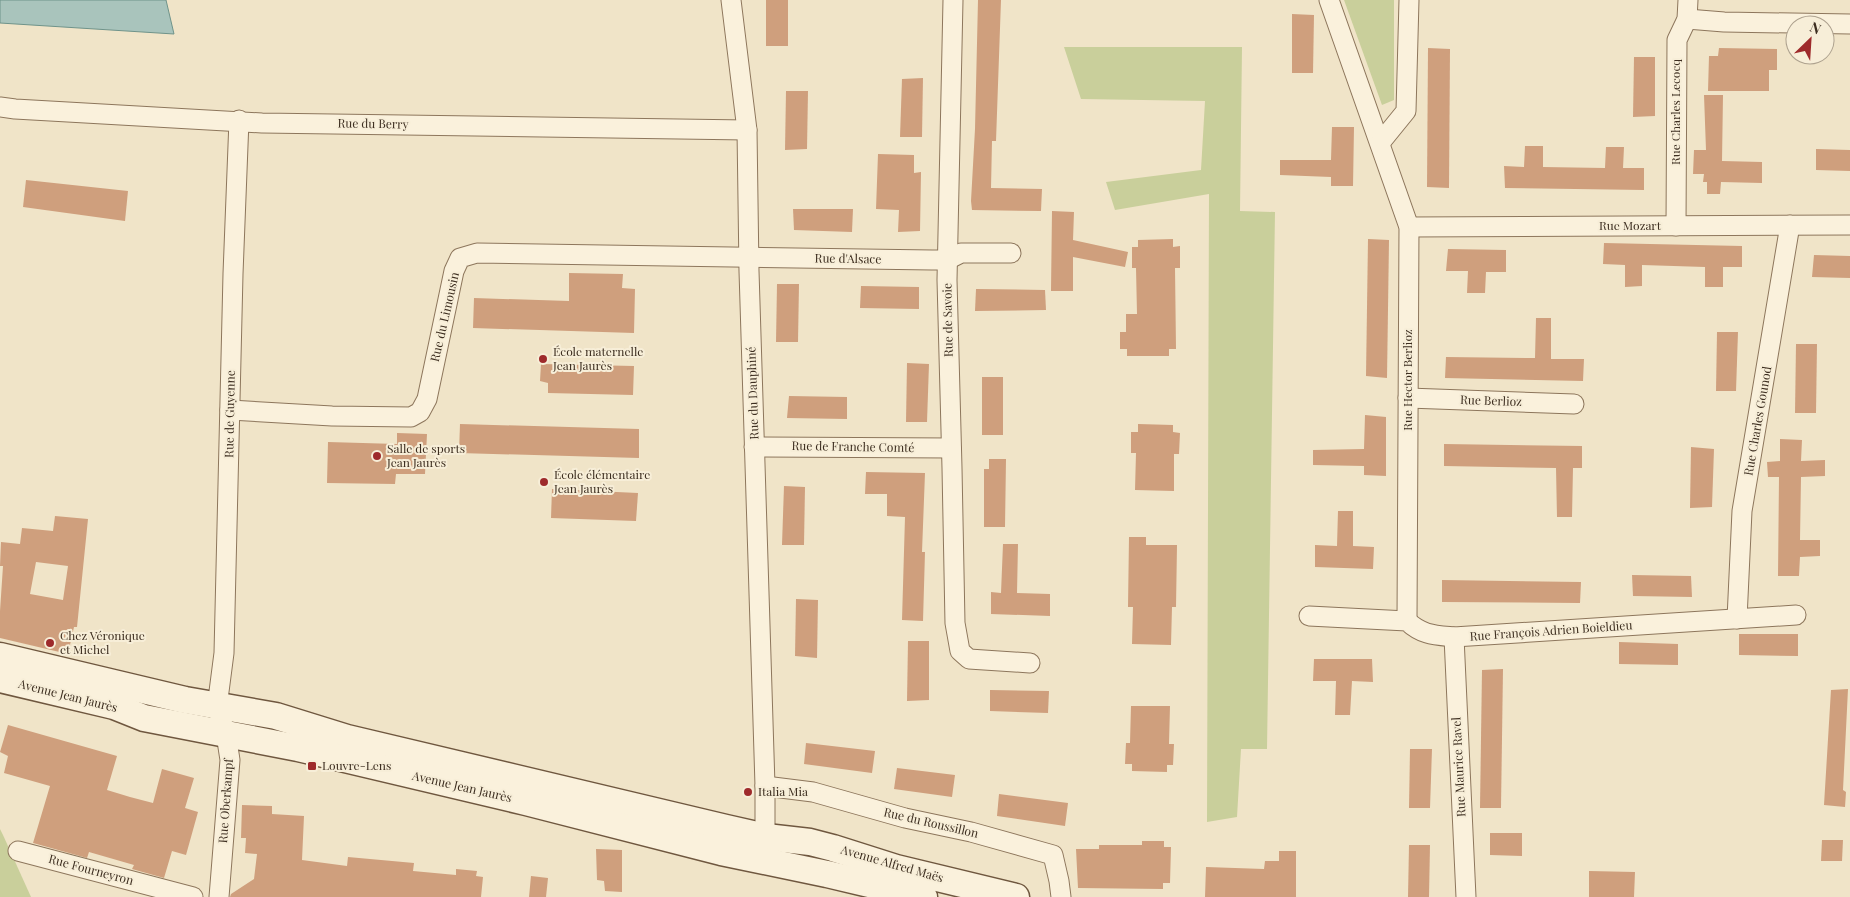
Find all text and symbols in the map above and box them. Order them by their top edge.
north arrow [1785,15,1835,65]
text: N [1807,17,1824,39]
street label: Rue Charles Lecocq [1667,59,1683,165]
street label: Rue du Berry [337,114,409,132]
street label: Rue Mozart [1599,217,1662,233]
street label: Rue d'Alsace [815,249,881,267]
street label: Rue du Limousin [426,270,462,363]
street label: Rue de Savoie [938,283,956,357]
street label: Rue Hector Berlioz [1399,329,1415,431]
place label: École maternelle Jean Jaurès [552,343,643,373]
street label: Rue du Dauphiné [742,346,762,440]
marker: École maternelle Jean Jaurès [537,353,549,365]
street label: Rue Charles Gounod [1740,365,1775,477]
street label: Rue de Guyenne [220,370,238,458]
street label: Rue Berlioz [1460,391,1522,409]
street label: Rue de Franche Comté [791,437,915,455]
place label: Salle de sports Jean Jaurès [386,440,465,470]
marker: Salle de sports Jean Jaurès [371,450,383,462]
place label: École élémentaire Jean Jaurès [553,466,650,496]
marker: École élémentaire Jean Jaurès [538,476,550,488]
street label: Rue François Adrien Boieldieu [1469,616,1633,644]
place label: Chez Véronique et Michel [60,627,145,657]
marker: Chez Véronique et Michel [44,637,56,649]
street label: Avenue Jean Jaurès [16,675,119,715]
street label: Rue Maurice Ravel [1447,716,1469,817]
street label: Rue Oberkampf [214,757,236,844]
place label: Louvre-Lens [322,757,391,773]
marker: Louvre-Lens [306,760,318,772]
street label: Avenue Jean Jaurès [410,767,514,805]
place label: Italia Mia [758,783,808,799]
marker: Italia Mia [742,786,754,798]
street label: Rue du Roussillon [882,803,980,841]
street label: Avenue Alfred Maës [838,840,945,885]
street label: Rue Fourneyron [47,850,135,888]

